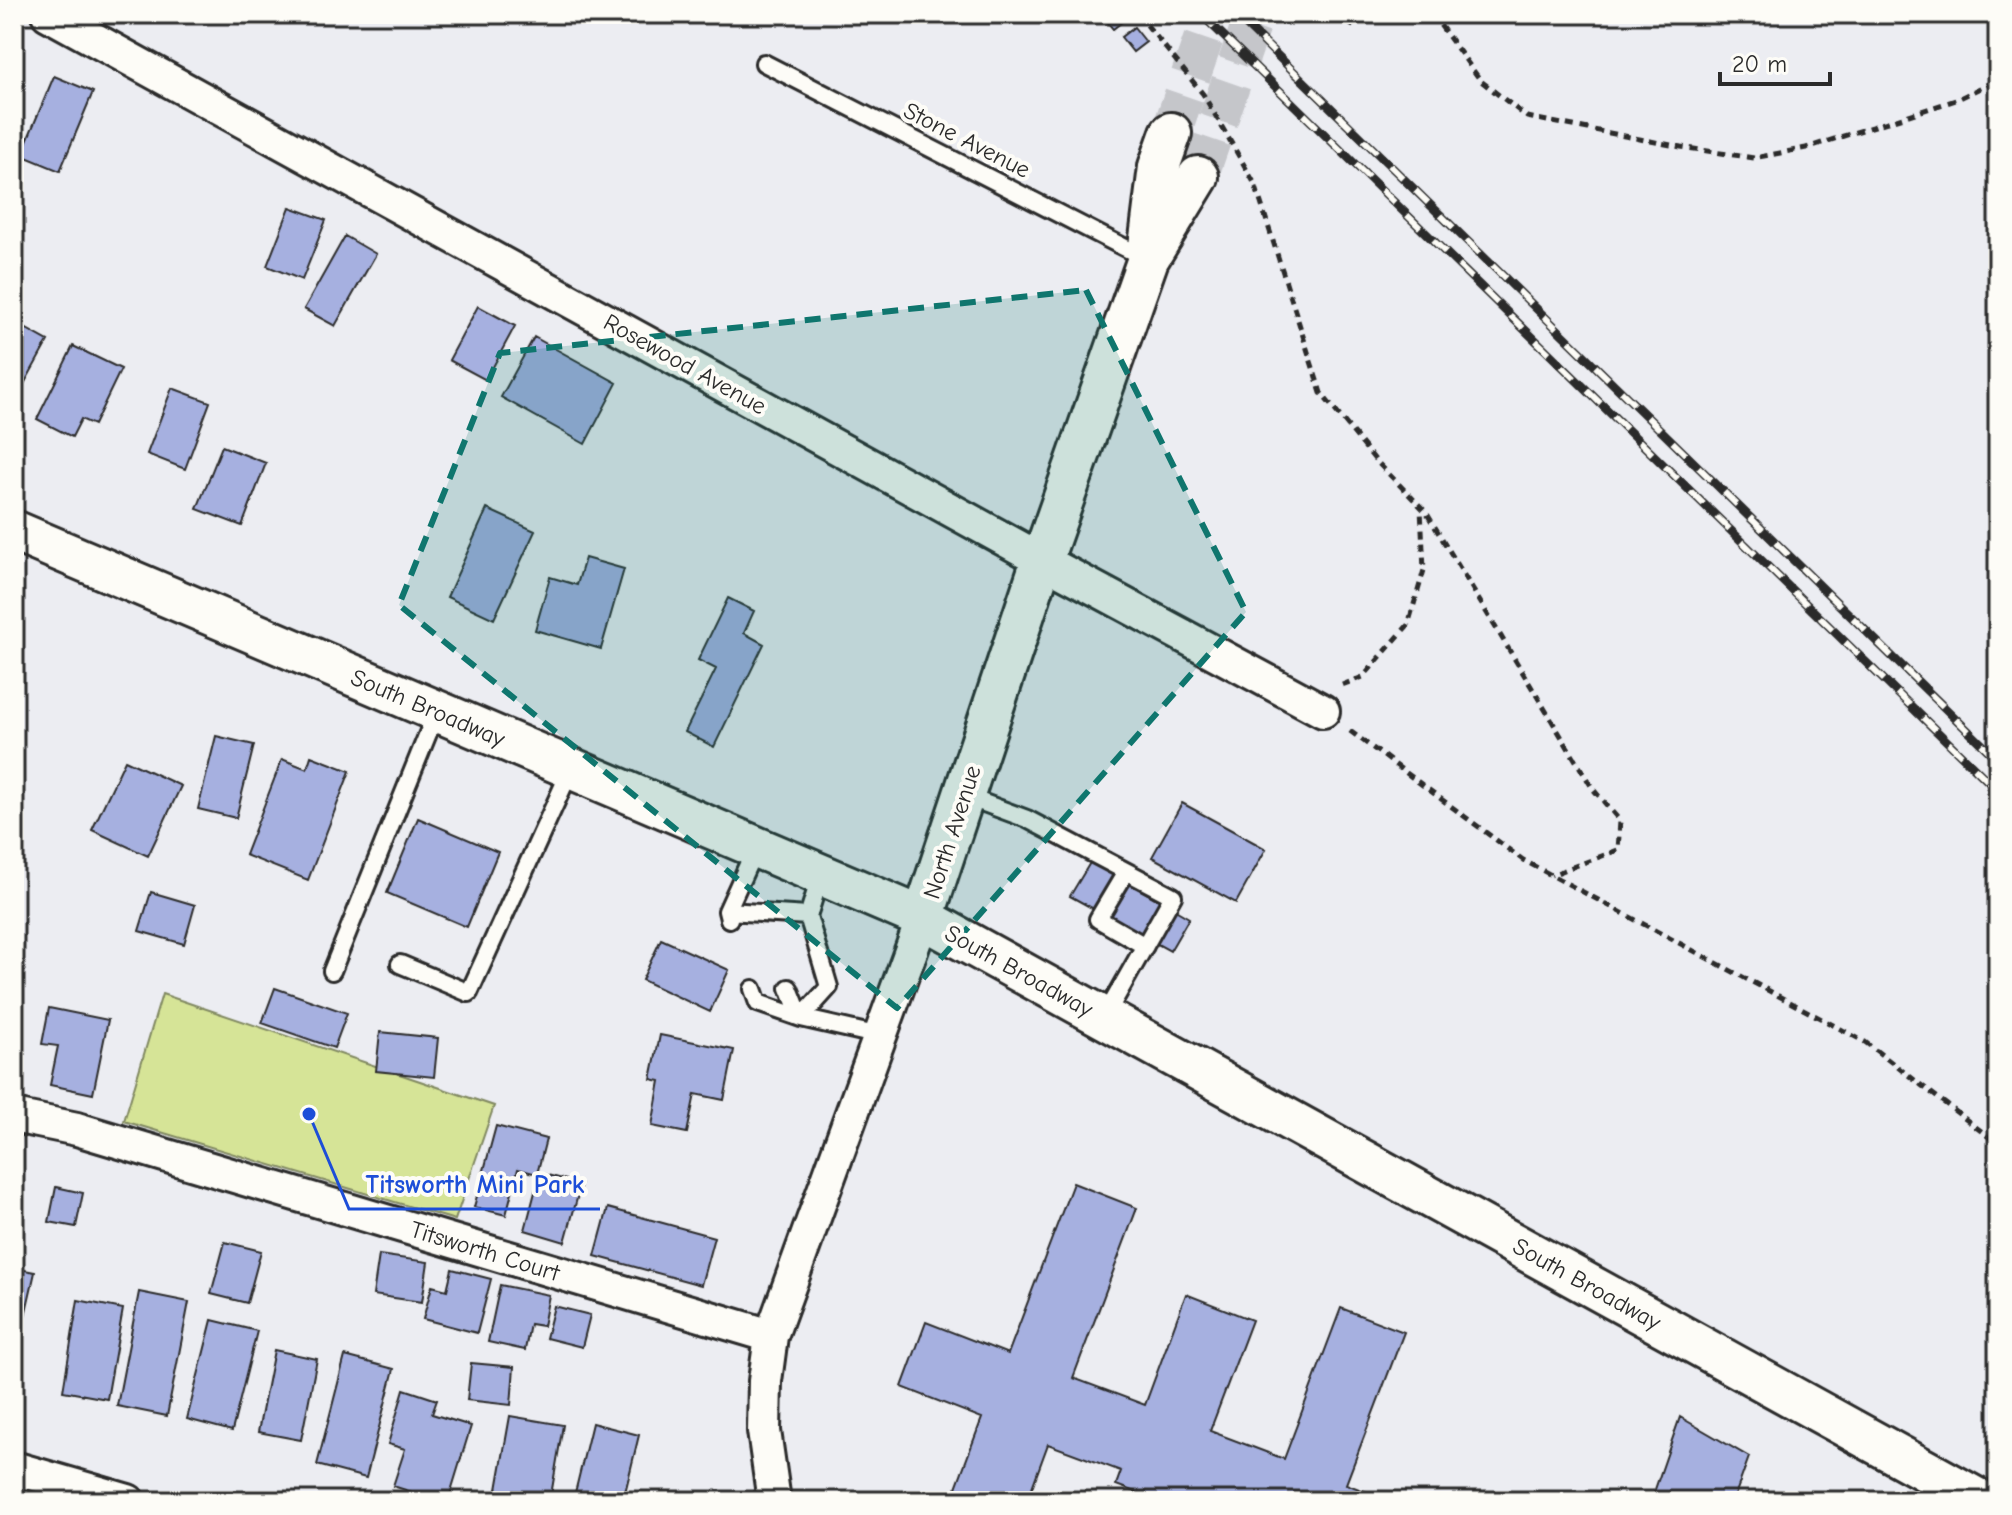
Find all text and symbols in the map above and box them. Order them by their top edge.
scale bar [1720,36,1830,86]
text: 20 m [1732,50,1787,78]
street label: Stone Avenue [899,96,1035,184]
street label: Rosewood Avenue [599,308,771,420]
street label: South Broadway [347,663,510,753]
street label: North Avenue [917,762,987,902]
street label: South Broadway [940,919,1098,1023]
callout: Titsworth Mini Park [349,1159,600,1209]
text: Titsworth Mini Park [366,1170,585,1200]
street label: Titsworth Court [407,1215,564,1287]
street label: South Broadway [1508,1232,1666,1336]

